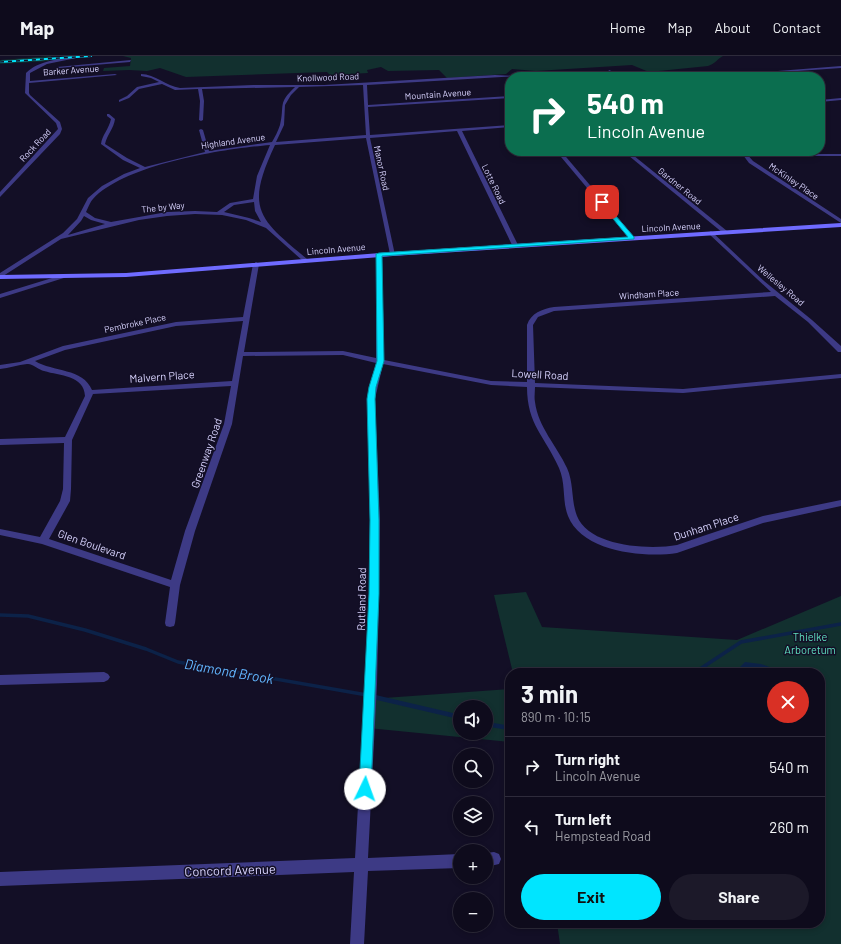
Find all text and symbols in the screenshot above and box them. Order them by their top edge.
text: Map [20,16,54,39]
text: Home [610,19,646,36]
text: Map [668,19,692,36]
text: About [714,19,751,36]
text: Contact [773,19,821,36]
street label: Barker Avenue [43,63,100,77]
street label: Knollwood Road [297,70,359,84]
street label: Mountain Avenue [404,86,472,102]
text: 540 m [587,86,664,120]
icon: right [521,88,573,140]
text: Lincoln Avenue [587,120,705,142]
street label: Rock Road [17,126,53,164]
street label: Highland Avenue [200,131,266,151]
street label: Manor Road [372,145,392,192]
street label: McKinley Place [767,160,821,202]
street label: Lotte Road [480,162,508,206]
street label: Gardner Road [656,165,704,207]
pin [585,185,619,219]
icon: arrive [591,191,613,213]
street label: The by Way [141,199,185,215]
street label: Lincoln Avenue [641,220,701,234]
street label: Lincoln Avenue [306,241,366,257]
street label: Wellesley Road [755,262,807,308]
street label: Windham Place [619,286,680,302]
street label: Pembroke Place [103,311,167,335]
street label: Lowell Road [511,366,569,382]
street label: Malvern Place [129,367,195,385]
street label: Greenway Road [188,416,224,490]
street label: Dunham Place [672,509,740,543]
street label: Glen Boulevard [56,526,128,562]
street label: Rutland Road [354,567,368,631]
park label: Thielke Arboretum [784,630,836,656]
water label: Diamond Brook [183,655,275,687]
text: 3 min [521,679,578,708]
button: close [767,681,809,723]
map controls [453,700,493,932]
button: sound [453,700,493,740]
text: 890 m · 10:15 [521,709,591,725]
button: search [453,748,493,788]
text: Turn right [555,750,620,768]
icon: right [521,756,543,778]
text: 540 m [769,758,809,776]
position arrow [344,768,386,810]
text: Lincoln Avenue [555,768,640,784]
button: layers [453,796,493,836]
text: Turn left [555,810,611,828]
icon: left [521,816,543,838]
text: 260 m [769,818,809,836]
text: Hempstead Road [555,828,651,844]
button: + [453,844,493,884]
street label: Concord Avenue [184,860,276,880]
button: Exit [521,874,661,920]
button: Share [669,874,809,920]
button: − [453,892,493,932]

